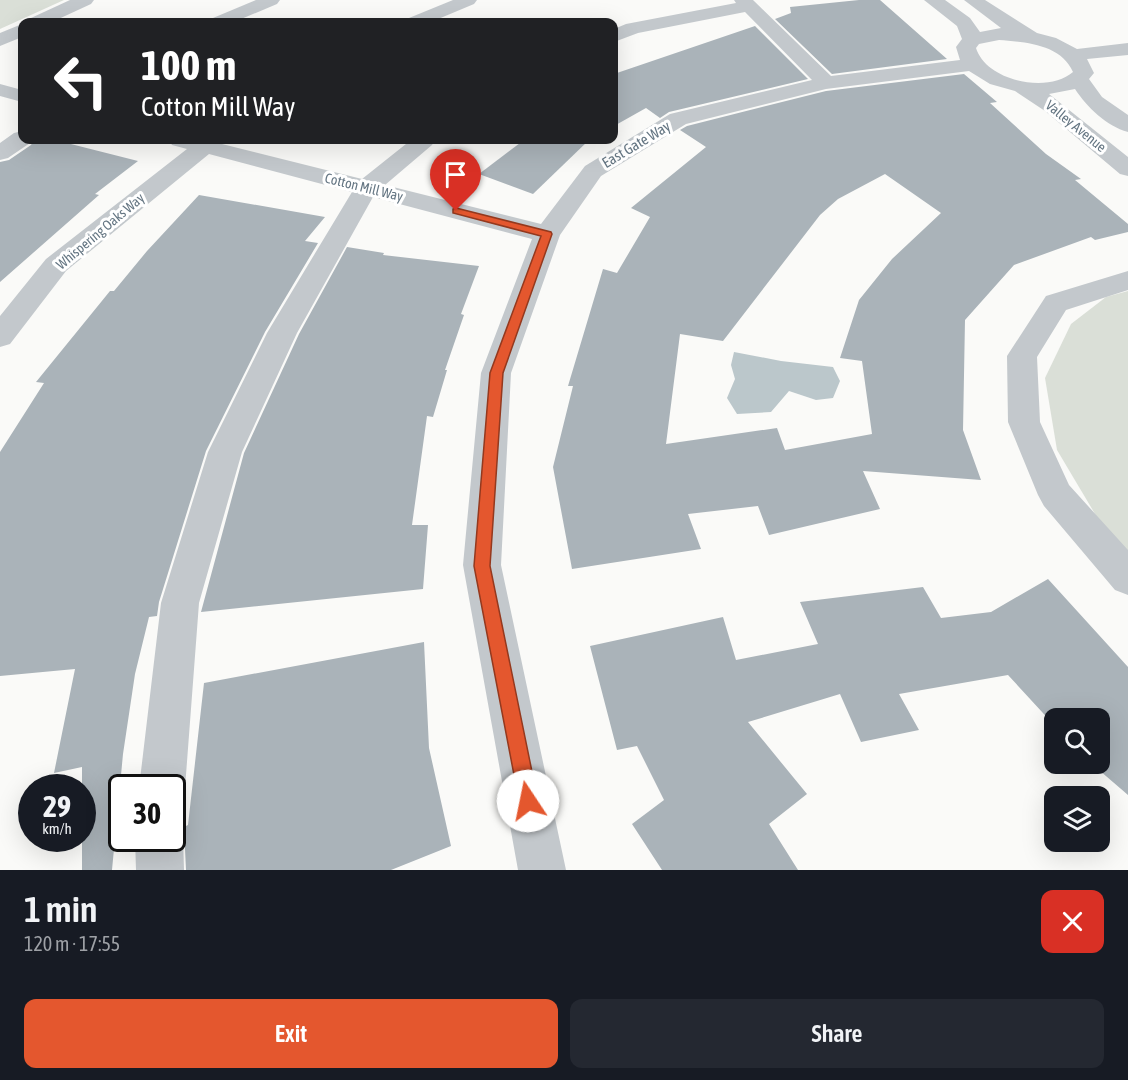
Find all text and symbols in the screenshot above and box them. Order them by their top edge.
text: 100 m [141,41,236,89]
icon: left [42,42,120,120]
text: Cotton Mill Way [141,91,295,122]
street label: Valley Avenue [1043,97,1109,155]
street label: East Gate Way [599,117,673,171]
pin [430,149,481,211]
icon: arrive [439,158,472,191]
street label: Cotton Mill Way [323,170,405,204]
street label: Whispering Oaks Way [53,189,147,272]
map controls [1044,708,1110,852]
button: search [1044,708,1110,774]
position arrow [496,769,560,833]
speed limit sign: 30 [108,774,186,852]
button: layers [1044,786,1110,852]
text: 29 [43,789,71,823]
text: km/h [42,820,72,837]
text: 1 min [24,888,98,930]
button: close [1041,890,1104,953]
text: 120 m · 17:55 [24,932,120,955]
button: Exit [24,999,558,1068]
button: Share [570,999,1104,1068]

